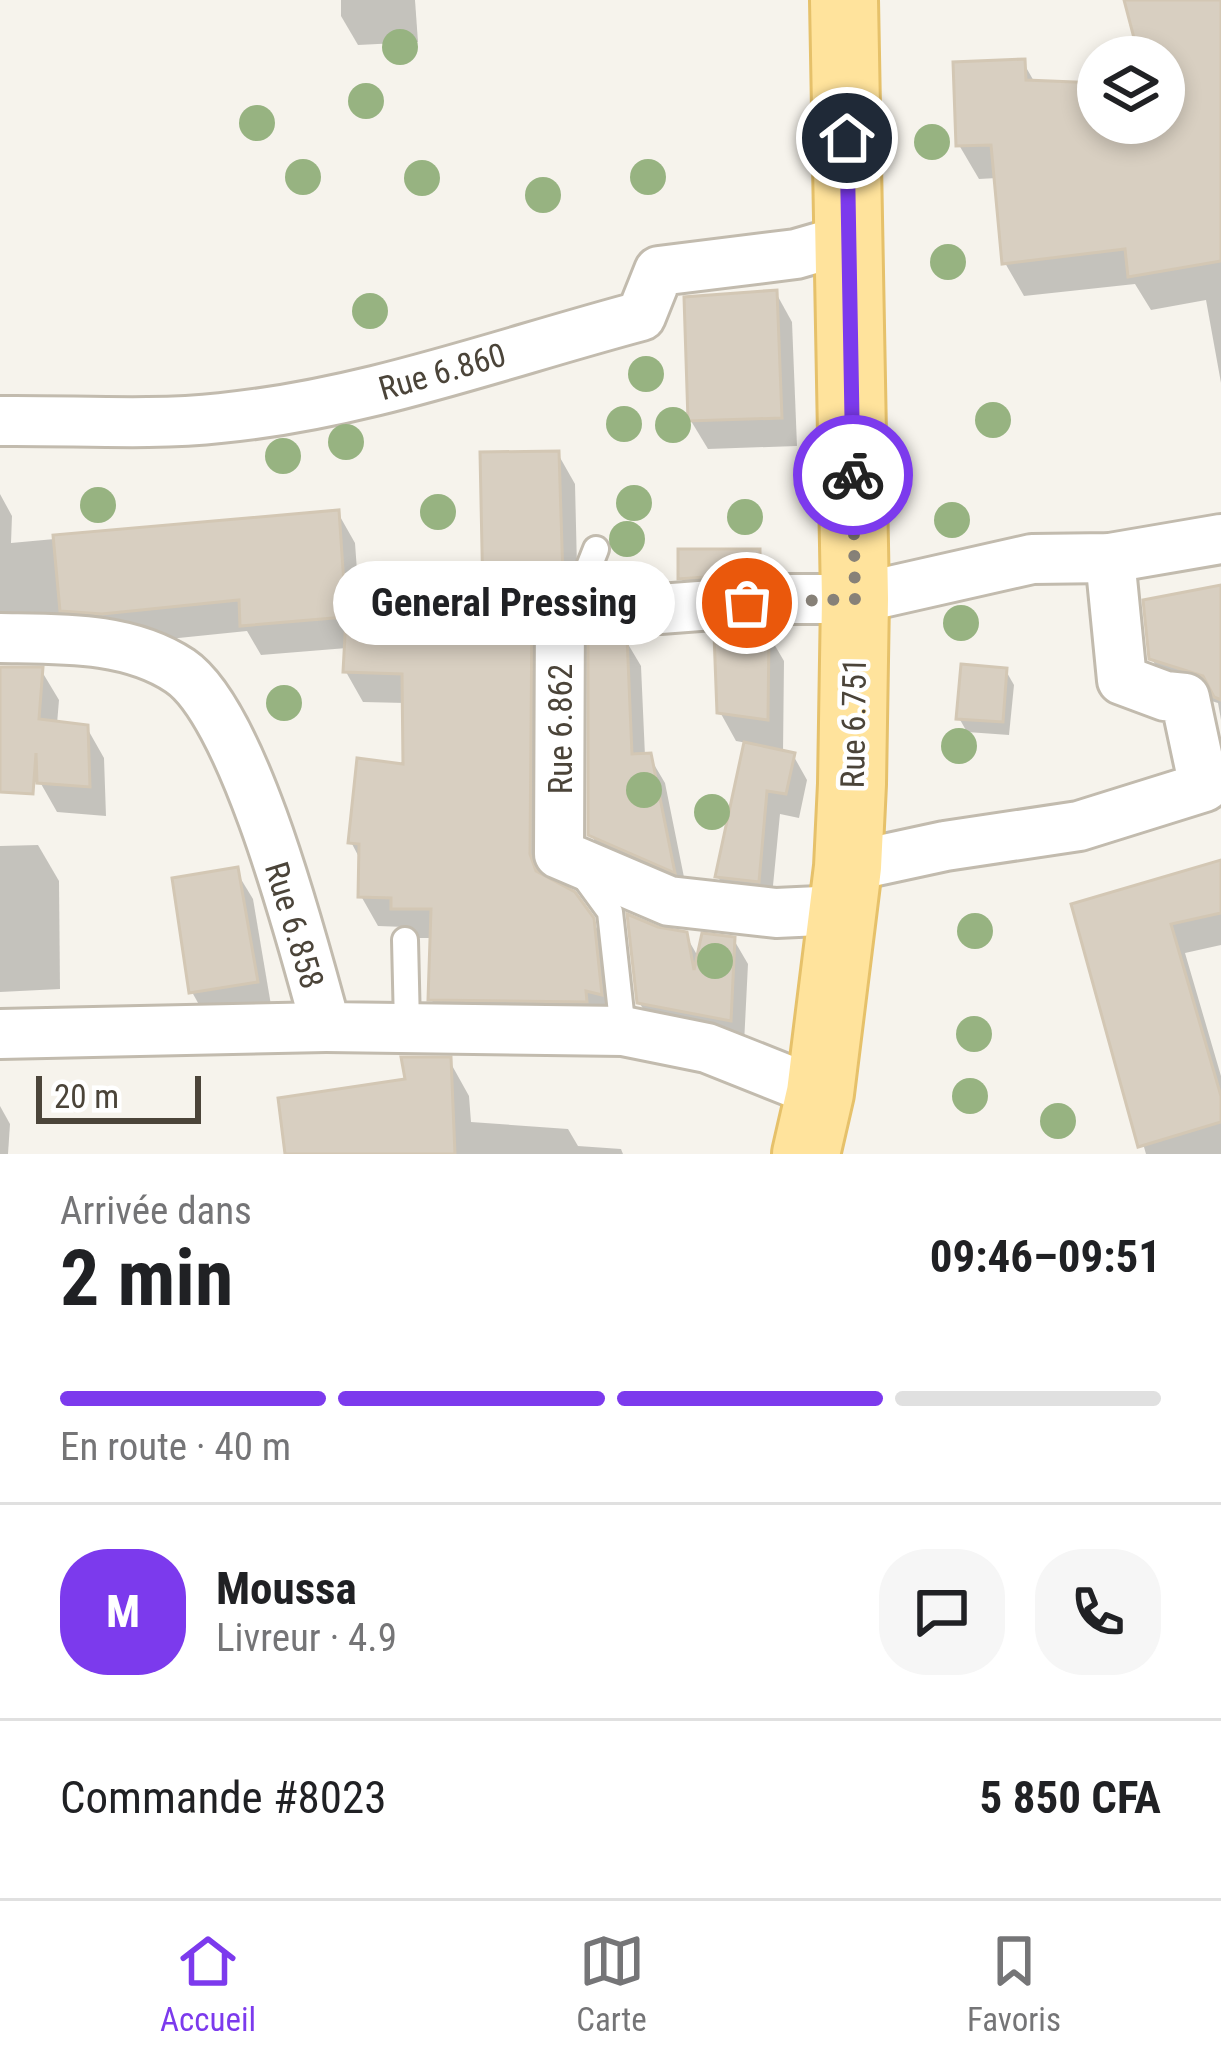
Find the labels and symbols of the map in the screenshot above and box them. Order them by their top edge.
pin [796,87,898,189]
street label: Rue 6.860 [374,335,510,408]
courier [793,415,913,535]
pin [696,552,798,654]
callout: General Pressing [333,561,675,645]
street label: Rue 6.751 [833,657,874,789]
street label: Rue 6.862 [541,664,580,794]
street label: Rue 6.858 [257,857,332,993]
scale bar [36,1070,201,1123]

